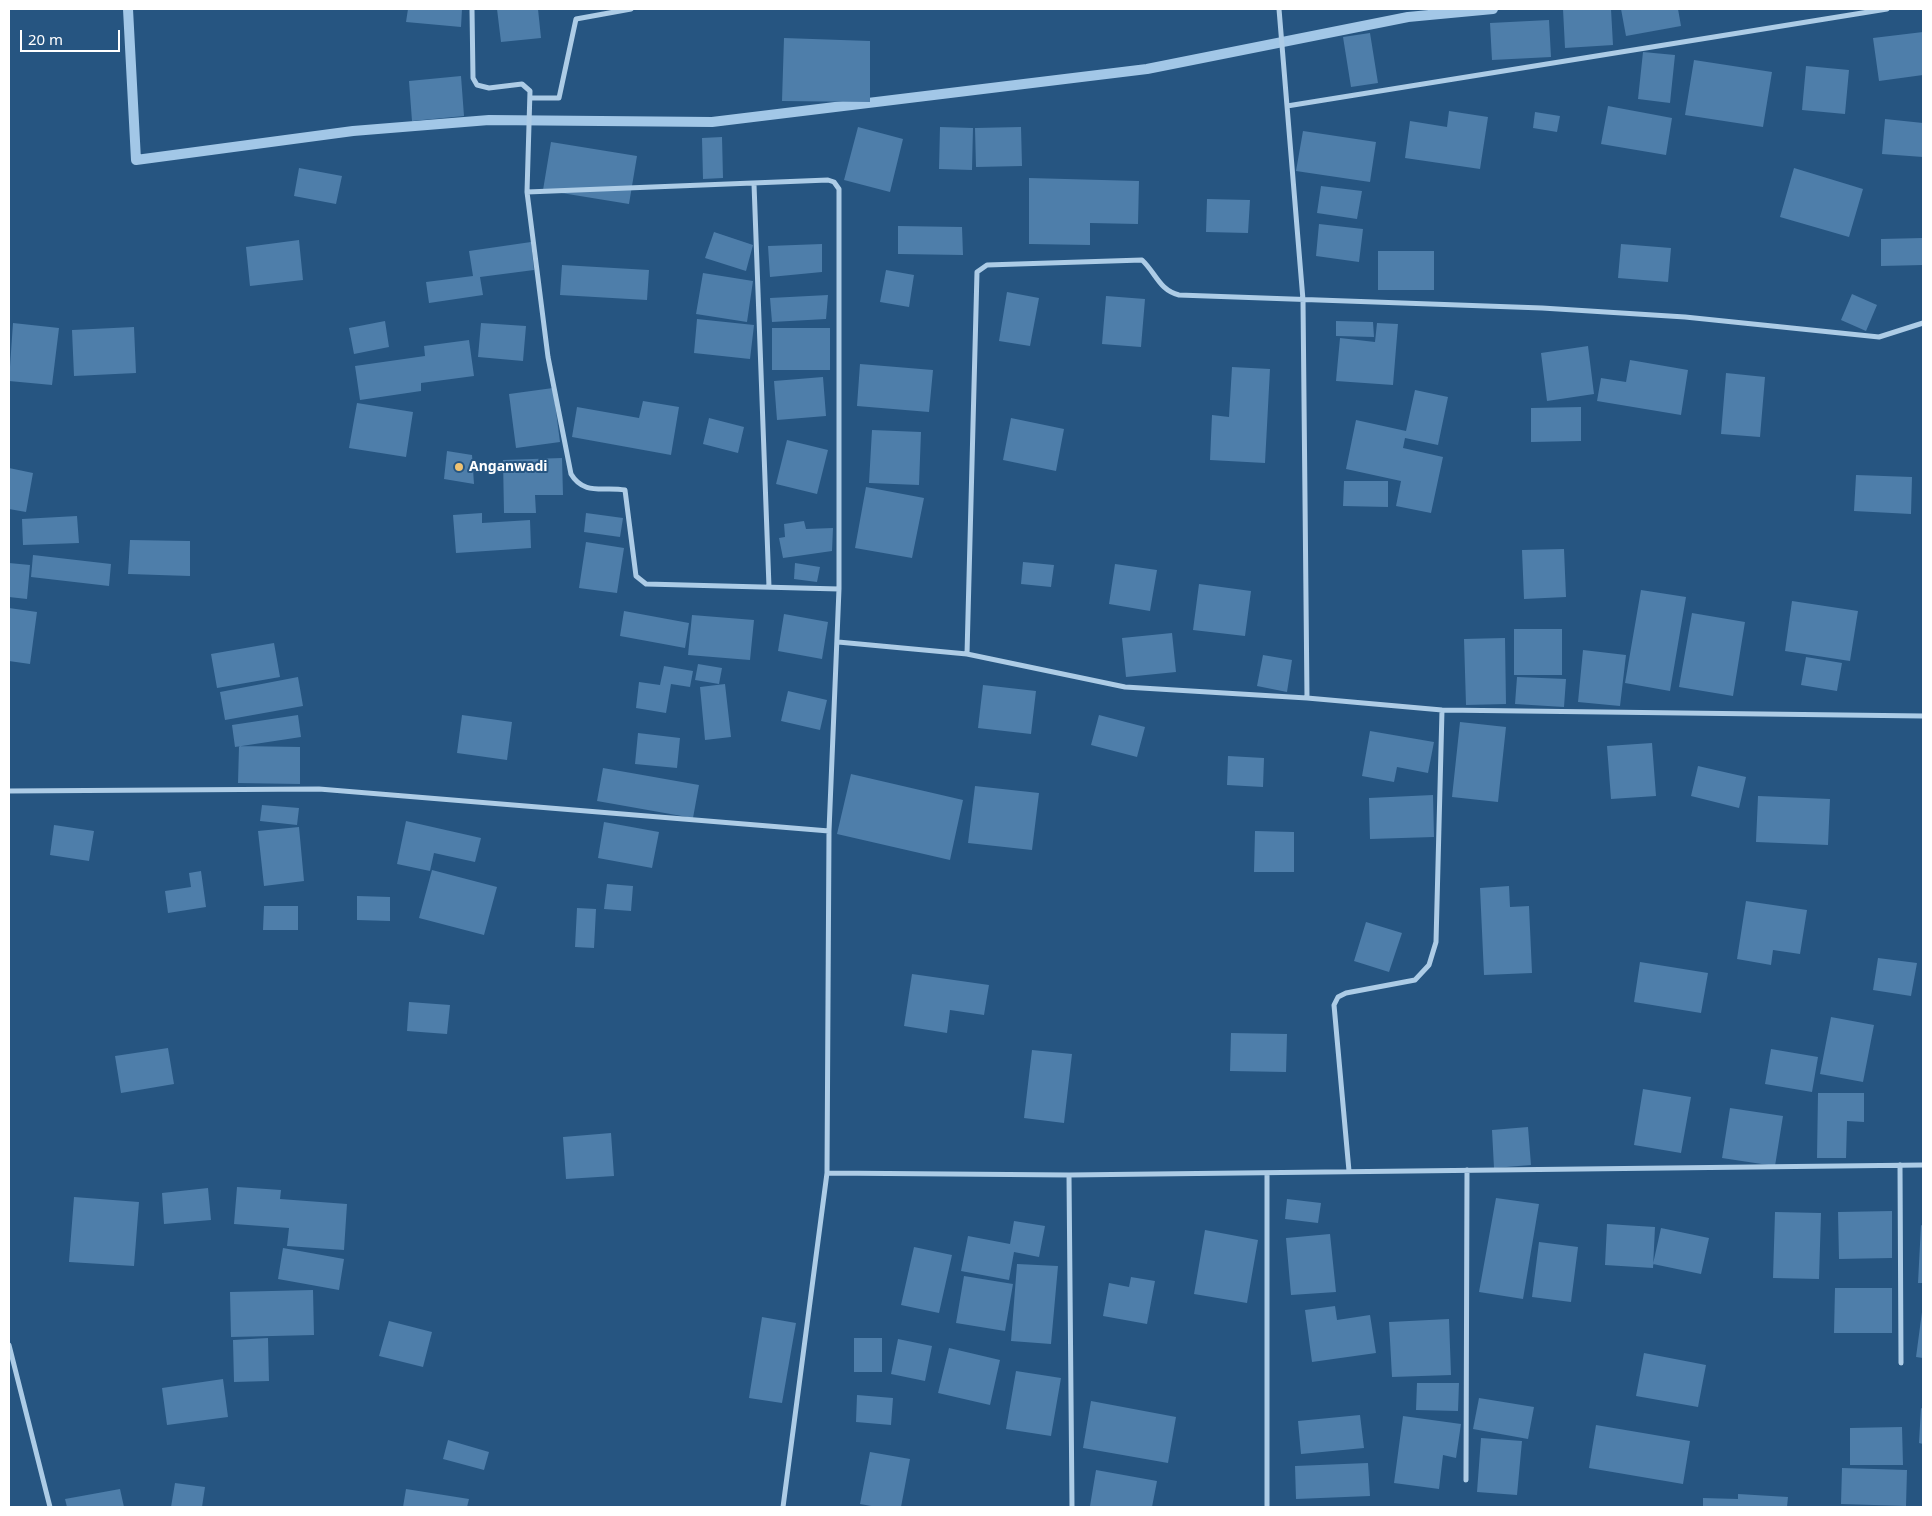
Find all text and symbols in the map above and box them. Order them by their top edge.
scale bar [22,20,122,52]
text: 20 m [28,29,63,49]
place label: Anganwadi [469,459,548,475]
marker: Anganwadi [453,461,465,473]

